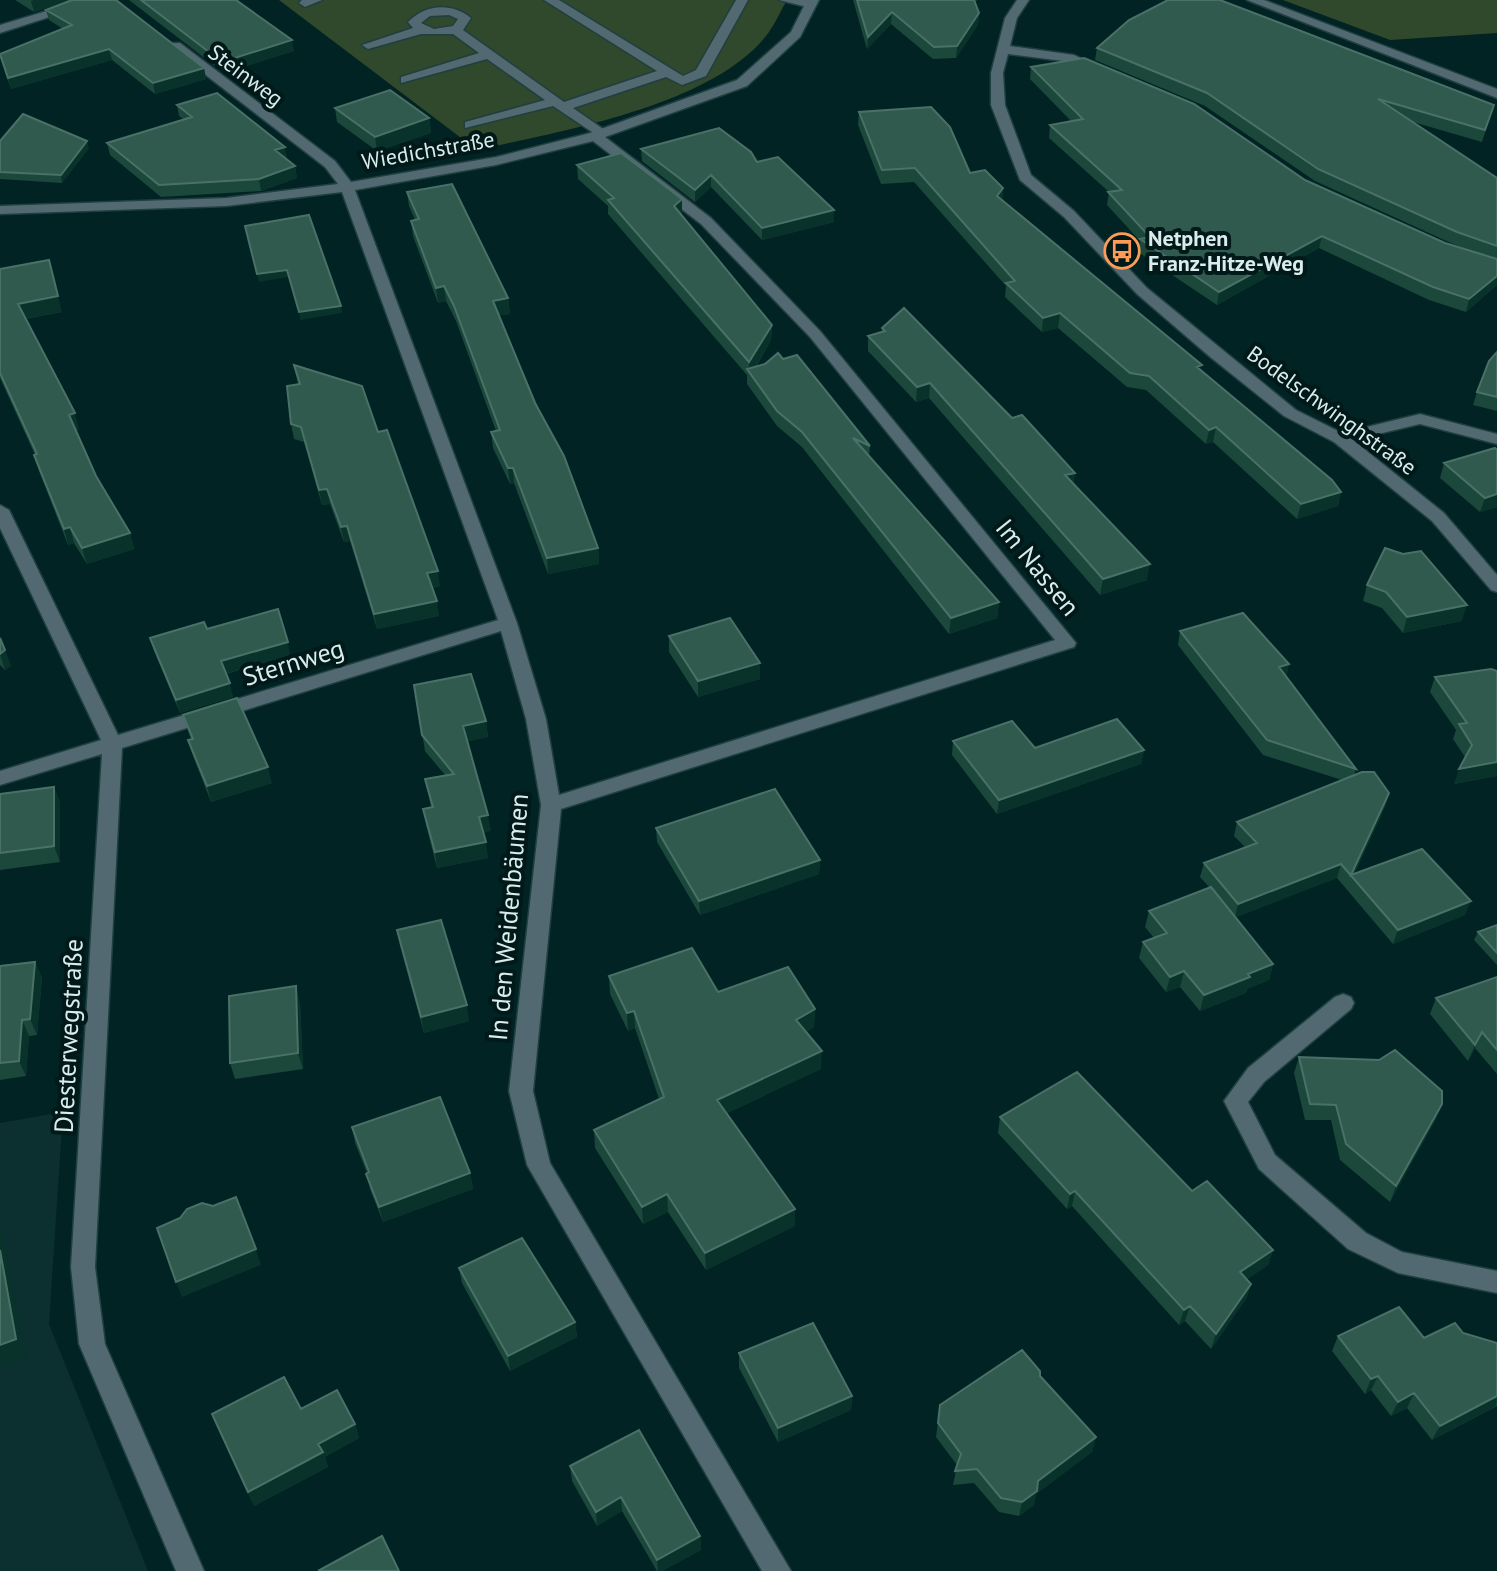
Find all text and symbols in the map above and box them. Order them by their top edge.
street label: Steinweg [203,38,289,112]
street label: Wiedichstraße [359,125,497,175]
place label: Netphen Franz-Hitze-Weg [1148,224,1304,277]
bus stop icon: Netphen Franz-Hitze-Weg [1103,232,1141,270]
street label: Bodelschwinghstraße [1242,339,1422,481]
street label: Im Nassen [989,512,1087,622]
street label: Sternweg [238,631,348,693]
street label: In den Weidenbäumen [481,792,535,1042]
street label: Diesterwegstraße [46,938,90,1134]

